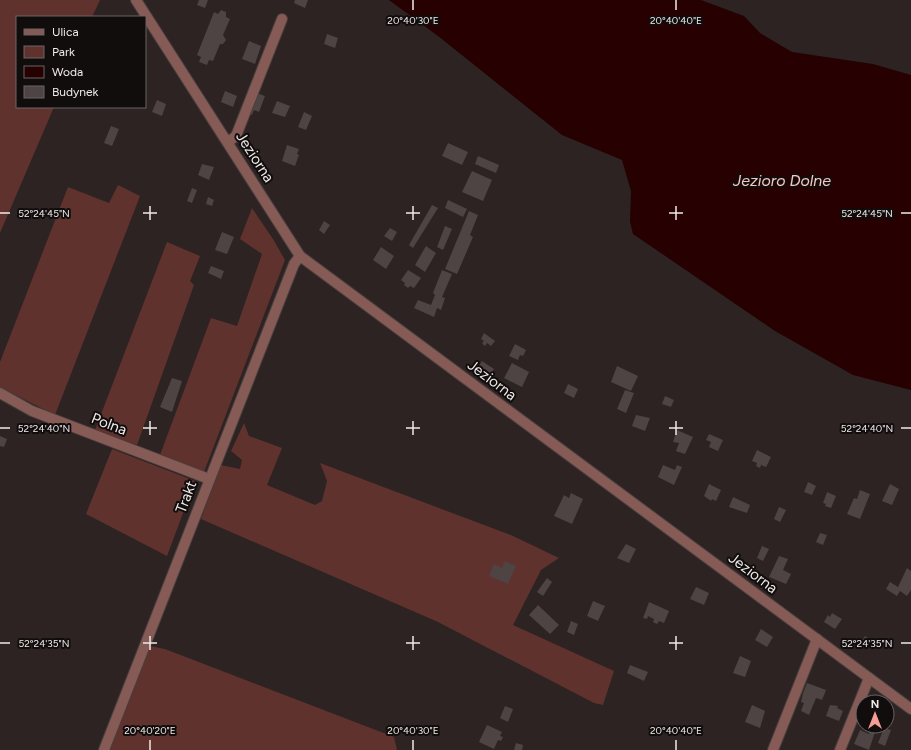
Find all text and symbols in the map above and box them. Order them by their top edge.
text: 20°40'30"E [387,14,439,27]
text: 20°40'40"E [650,14,702,27]
legend [16,16,146,108]
text: Ulica [52,25,79,39]
text: Park [52,45,75,59]
text: Woda [52,65,83,79]
text: Budynek [52,85,99,99]
street label: Jeziorna [232,128,278,186]
water label: Jezioro Dolne [732,171,831,190]
text: 52°24'45"N [18,207,70,220]
text: 52°24'45"N [841,207,893,220]
street label: Jeziorna [464,356,520,404]
street label: Polna [89,409,129,439]
text: 52°24'40"N [18,422,70,435]
text: 52°24'40"N [841,422,893,435]
street label: Trakt [172,478,200,516]
street label: Jeziorna [725,549,781,597]
text: 52°24'35"N [19,637,69,650]
text: 52°24'35"N [842,637,892,650]
north arrow [855,694,895,734]
text: N [871,698,879,711]
text: 20°40'20"E [124,724,176,737]
text: 20°40'30"E [387,724,439,737]
text: 20°40'40"E [650,724,702,737]

